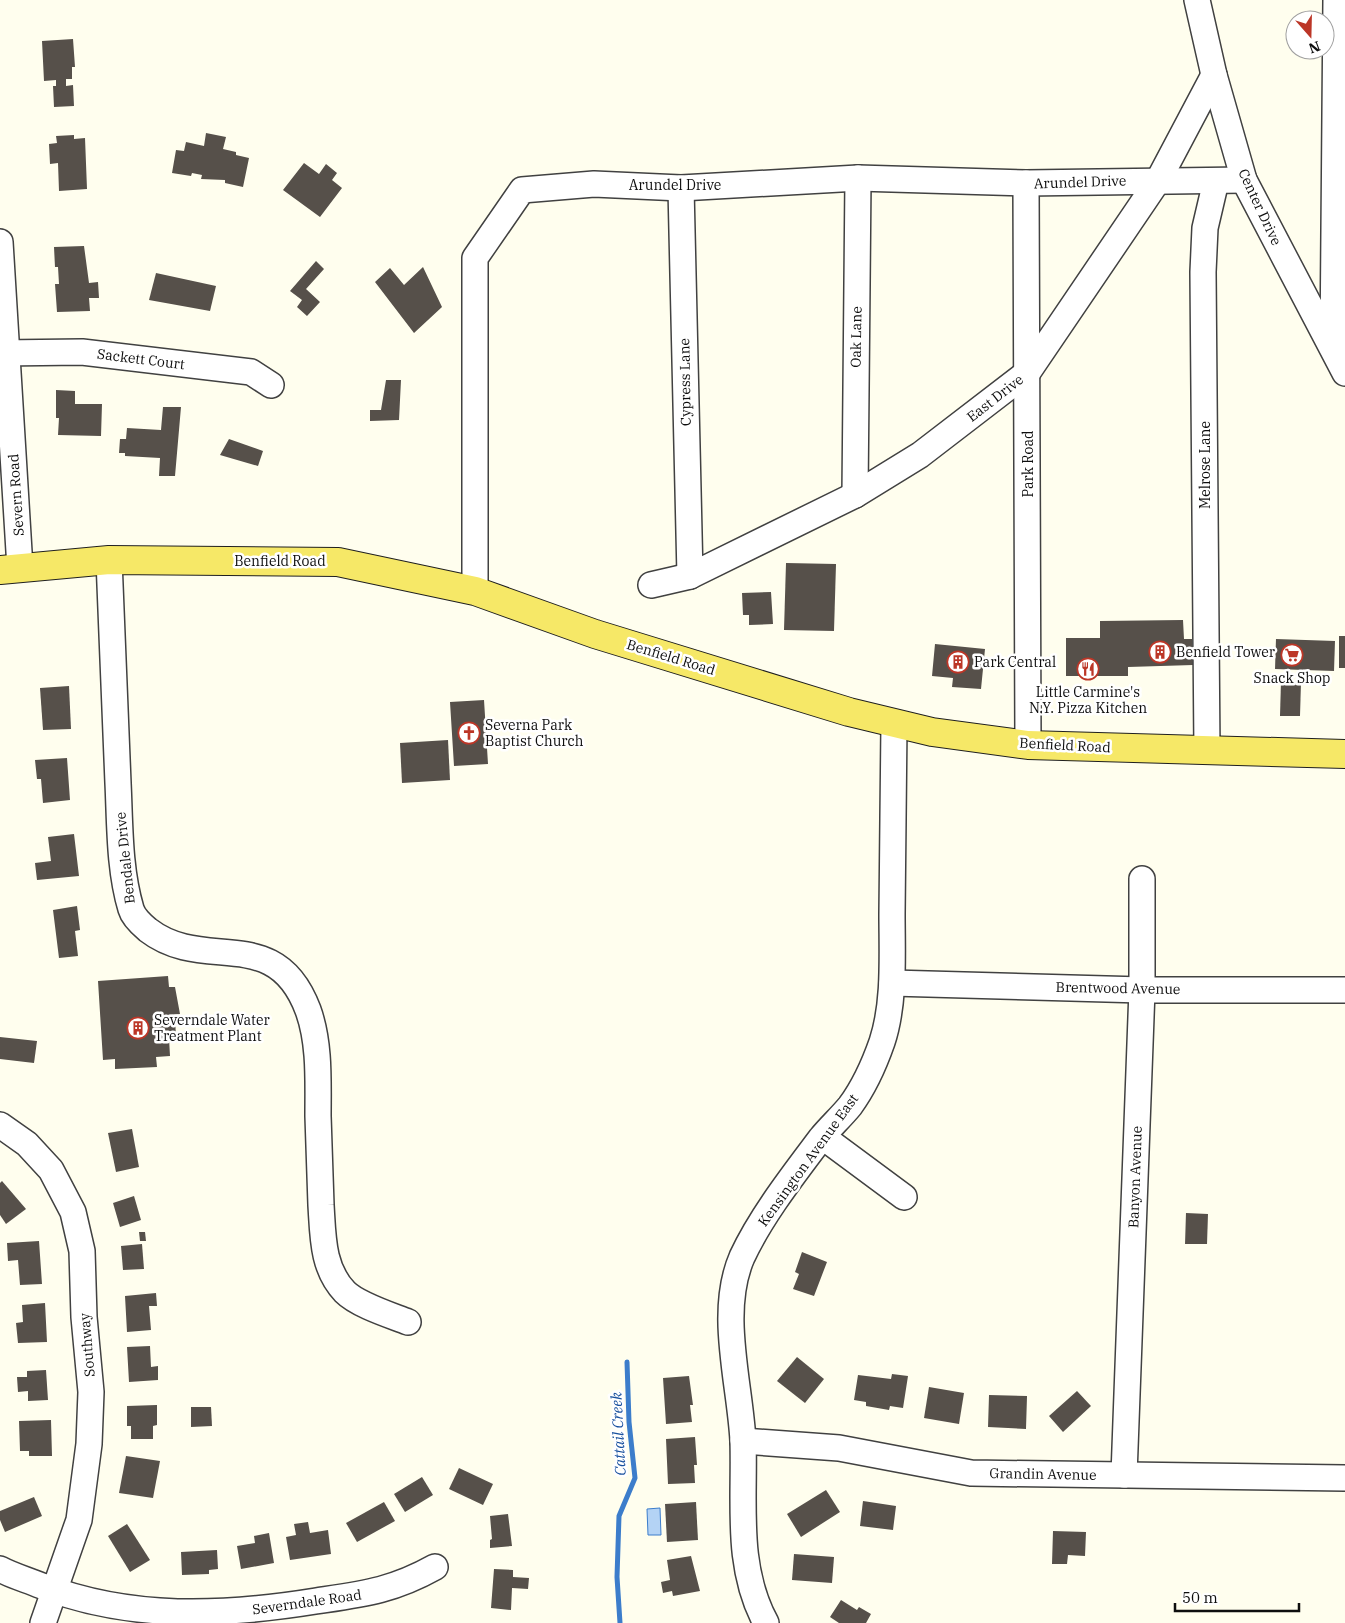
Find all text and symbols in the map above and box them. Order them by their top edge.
north arrow [1285,10,1335,60]
text: N [1306,37,1323,58]
street label: Center Drive [1234,166,1286,248]
street label: Arundel Drive [1033,171,1127,193]
street label: Arundel Drive [629,176,721,194]
street label: Oak Lane [846,306,866,368]
street label: Cypress Lane [675,338,695,426]
street label: Sackett Court [96,345,186,373]
street label: East Drive [963,370,1027,426]
street label: Melrose Lane [1196,421,1214,509]
street label: Park Road [1019,430,1037,498]
street label: Severn Road [4,453,28,537]
street label: Benfield Road [234,552,326,570]
street label: Benfield Road [625,635,718,679]
building icon: Benfield Tower [1148,640,1172,664]
place label: Benfield Tower [1176,643,1276,661]
supermarket icon: Snack Shop [1280,643,1304,667]
building icon: Park Central [946,650,970,674]
place label: Park Central [974,653,1056,671]
restaurant icon: Little Carmine's N.Y. Pizza Kitchen [1076,657,1100,681]
place label: Snack Shop [1254,669,1330,687]
place label: Little Carmine's N.Y. Pizza Kitchen [1029,683,1147,717]
place label: Severna Park Baptist Church [485,716,584,750]
church icon: Severna Park Baptist Church [457,721,481,745]
street label: Benfield Road [1019,734,1112,756]
street label: Bendale Drive [111,811,139,905]
street label: Brentwood Avenue [1055,978,1181,998]
place label: Severndale Water Treatment Plant [154,1011,270,1045]
building icon: Severndale Water Treatment Plant [126,1016,150,1040]
street label: Kensington Avenue East [754,1090,862,1230]
street label: Banyon Avenue [1124,1125,1146,1229]
street label: Southway [75,1312,99,1378]
water label: Cattail Creek [606,1392,630,1476]
street label: Grandin Avenue [989,1464,1097,1484]
scale bar [1175,1580,1299,1612]
street label: Severndale Road [251,1585,363,1619]
text: 50 m [1182,1588,1218,1607]

